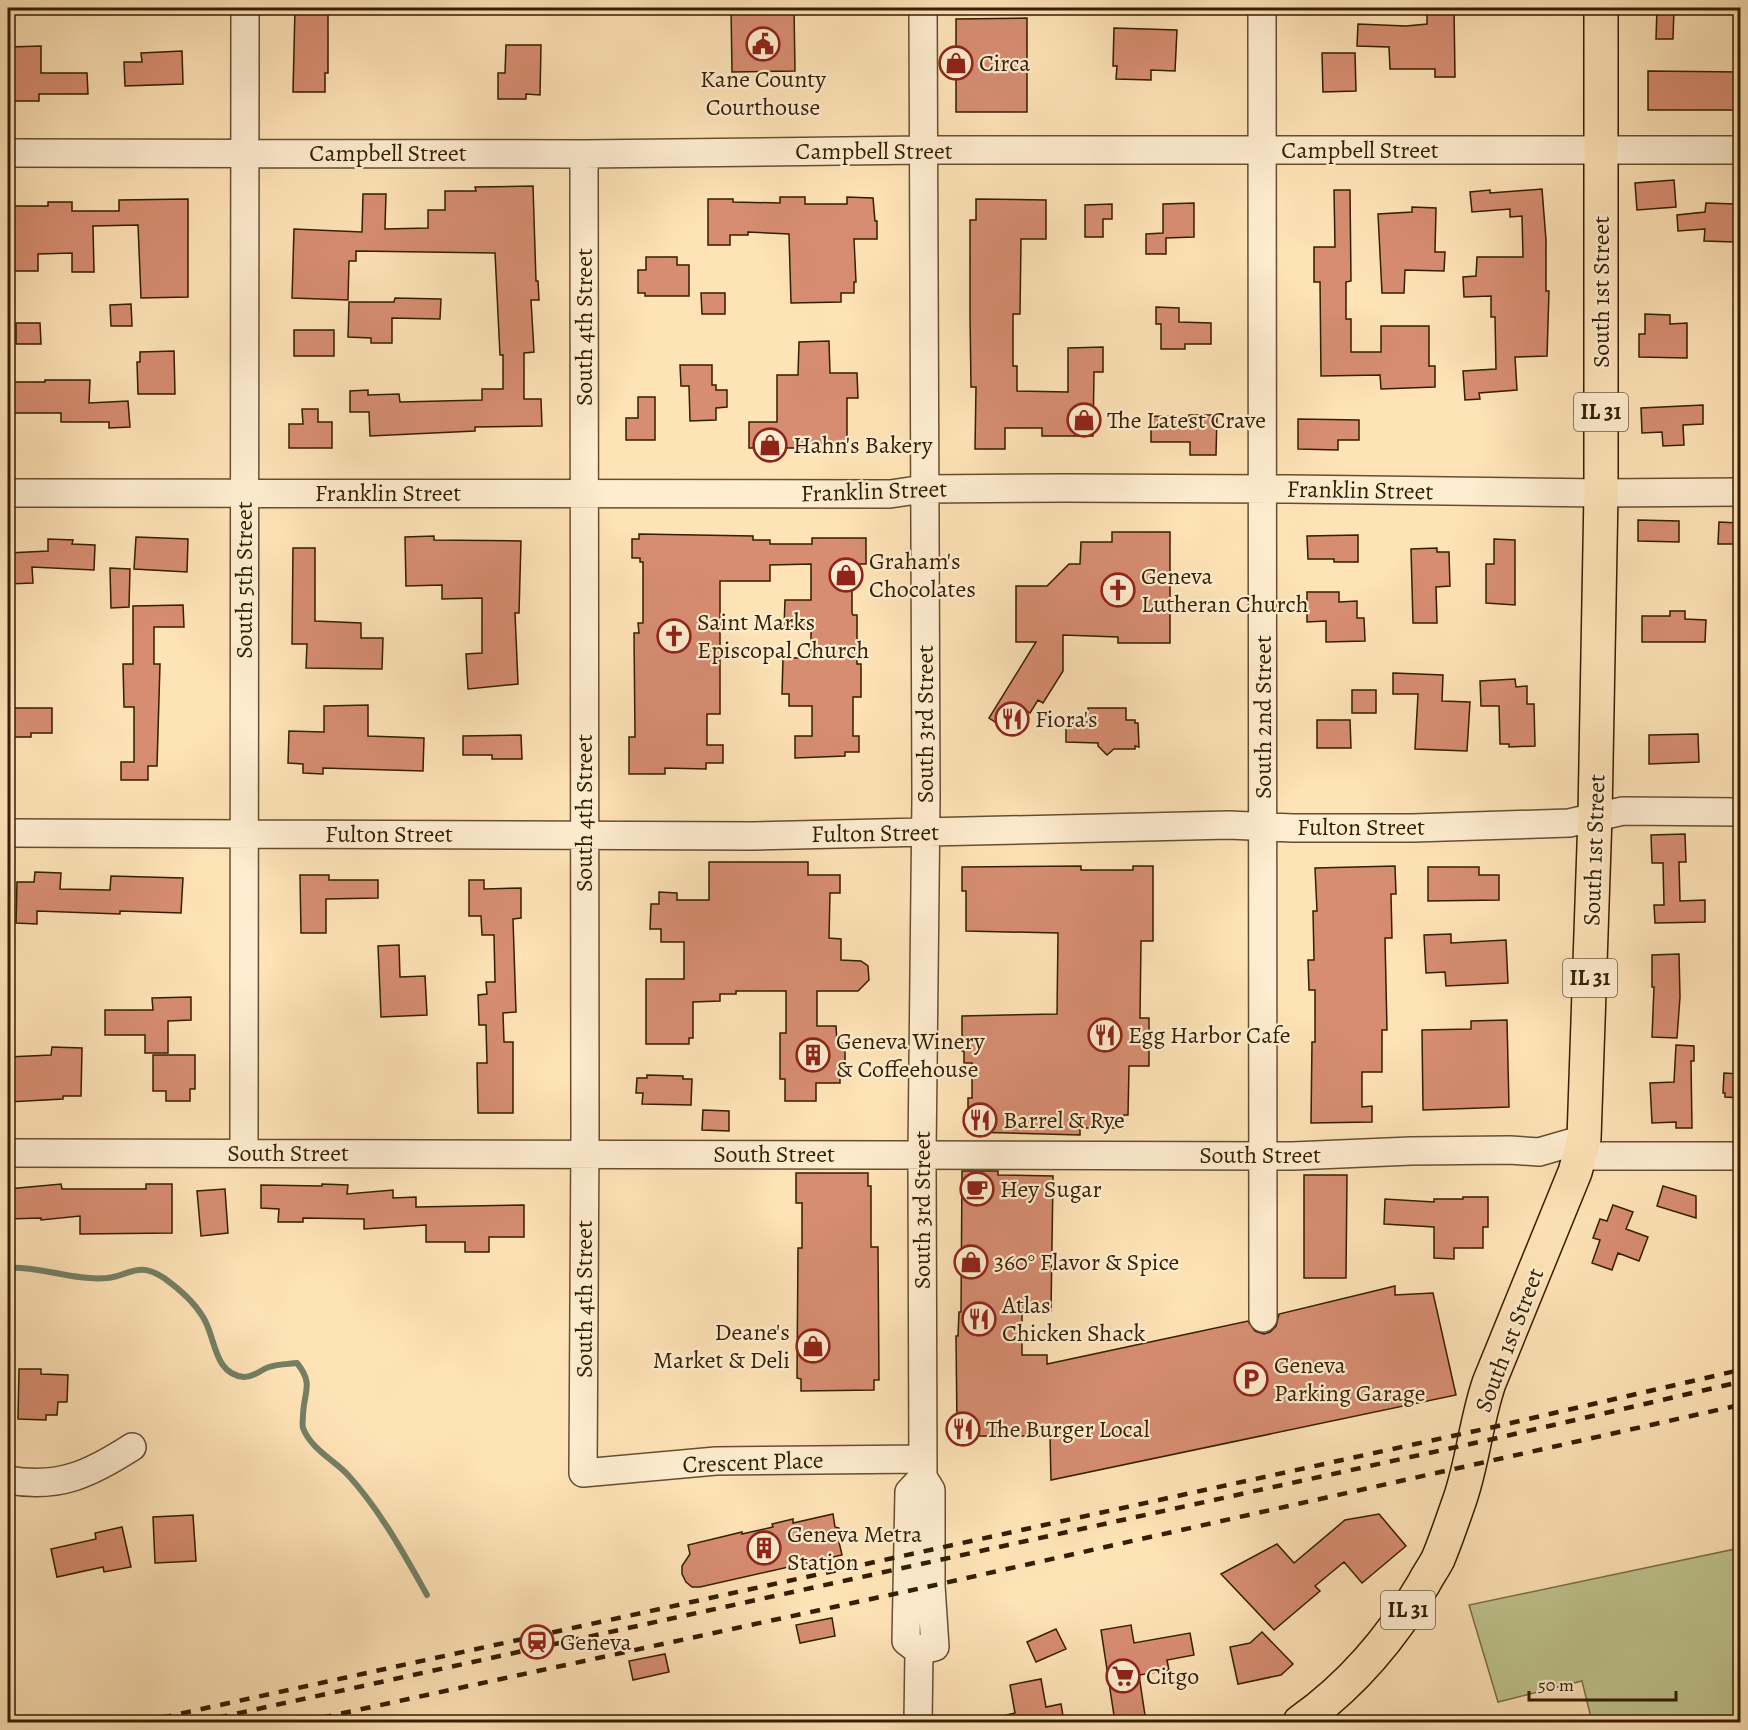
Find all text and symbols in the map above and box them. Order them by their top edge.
public building icon: Kane County Courthouse [745,26,781,62]
shop icon: Circa [938,45,974,81]
place label: Circa [979,47,1031,79]
place label: Kane County Courthouse [700,63,826,123]
street label: Campbell Street [1281,134,1439,166]
street label: Campbell Street [795,135,953,167]
street label: Campbell Street [309,137,467,169]
street label: South 1st Street [1585,216,1617,368]
street label: South 4th Street [568,248,600,406]
road number: IL 31 [1574,393,1628,431]
shop icon: The Latest Crave [1066,402,1102,438]
place label: The Latest Crave [1107,404,1266,436]
shop icon: Hahn's Bakery [752,427,788,463]
place label: Hahn's Bakery [793,429,933,461]
street label: Franklin Street [800,472,948,510]
street label: Franklin Street [1286,473,1434,507]
street label: Franklin Street [315,477,461,509]
street label: South 5th Street [228,501,260,659]
place label: Graham's Chocolates [869,545,976,605]
shop icon: Graham's Chocolates [828,557,864,593]
place label: Geneva Lutheran Church [1141,560,1309,620]
church icon: Geneva Lutheran Church [1100,572,1136,608]
place label: Saint Marks Episcopal Church [697,606,869,666]
church icon: Saint Marks Episcopal Church [656,618,692,654]
street label: South 2nd Street [1247,635,1279,799]
street label: South 3rd Street [909,645,941,803]
restaurant icon: Fiora's [994,701,1030,737]
place label: Fiora's [1035,703,1098,735]
street label: South 4th Street [568,734,600,892]
street label: South 1st Street [1575,773,1613,927]
street label: Fulton Street [1297,811,1425,843]
street label: Fulton Street [811,816,939,850]
street label: Fulton Street [325,818,453,850]
road number: IL 31 [1563,959,1617,997]
restaurant icon: Egg Harbor Cafe [1087,1017,1123,1053]
place label: Egg Harbor Cafe [1128,1019,1291,1051]
place label: Geneva Winery & Coffeehouse [836,1025,985,1085]
building icon: Geneva Winery & Coffeehouse [795,1037,831,1073]
restaurant icon: Barrel & Rye [962,1102,998,1138]
place label: Barrel & Rye [1003,1104,1125,1136]
street label: South 3rd Street [906,1131,938,1289]
street label: South Street [227,1137,349,1169]
street label: South Street [713,1138,835,1170]
street label: South Street [1199,1139,1321,1171]
cafe icon: Hey Sugar [959,1171,995,1207]
place label: Hey Sugar [1000,1173,1102,1205]
street label: South 4th Street [568,1220,600,1378]
shop icon: 360° Flavor & Spice [953,1244,989,1280]
place label: 360° Flavor & Spice [994,1246,1179,1278]
street label: South 1st Street [1467,1263,1551,1417]
place label: Atlas Chicken Shack [1001,1289,1146,1349]
restaurant icon: Atlas Chicken Shack [961,1301,997,1337]
place label: Deane's Market & Deli [653,1316,790,1376]
shop icon: Deane's Market & Deli [795,1328,831,1364]
place label: Geneva Parking Garage [1274,1349,1426,1409]
parking icon: Geneva Parking Garage [1233,1361,1269,1397]
restaurant icon: The Burger Local [945,1411,981,1447]
place label: The Burger Local [986,1413,1150,1445]
street label: Crescent Place [682,1444,824,1480]
place label: Geneva Metra Station [787,1518,923,1578]
building icon: Geneva Metra Station [746,1530,782,1566]
road number: IL 31 [1381,1591,1435,1629]
station icon: Geneva [519,1624,555,1660]
place label: Geneva [560,1626,632,1658]
supermarket icon: Citgo [1105,1658,1141,1694]
place label: Citgo [1146,1660,1199,1692]
scale bar [1529,1664,1676,1702]
text: 50 m [1538,1673,1574,1697]

